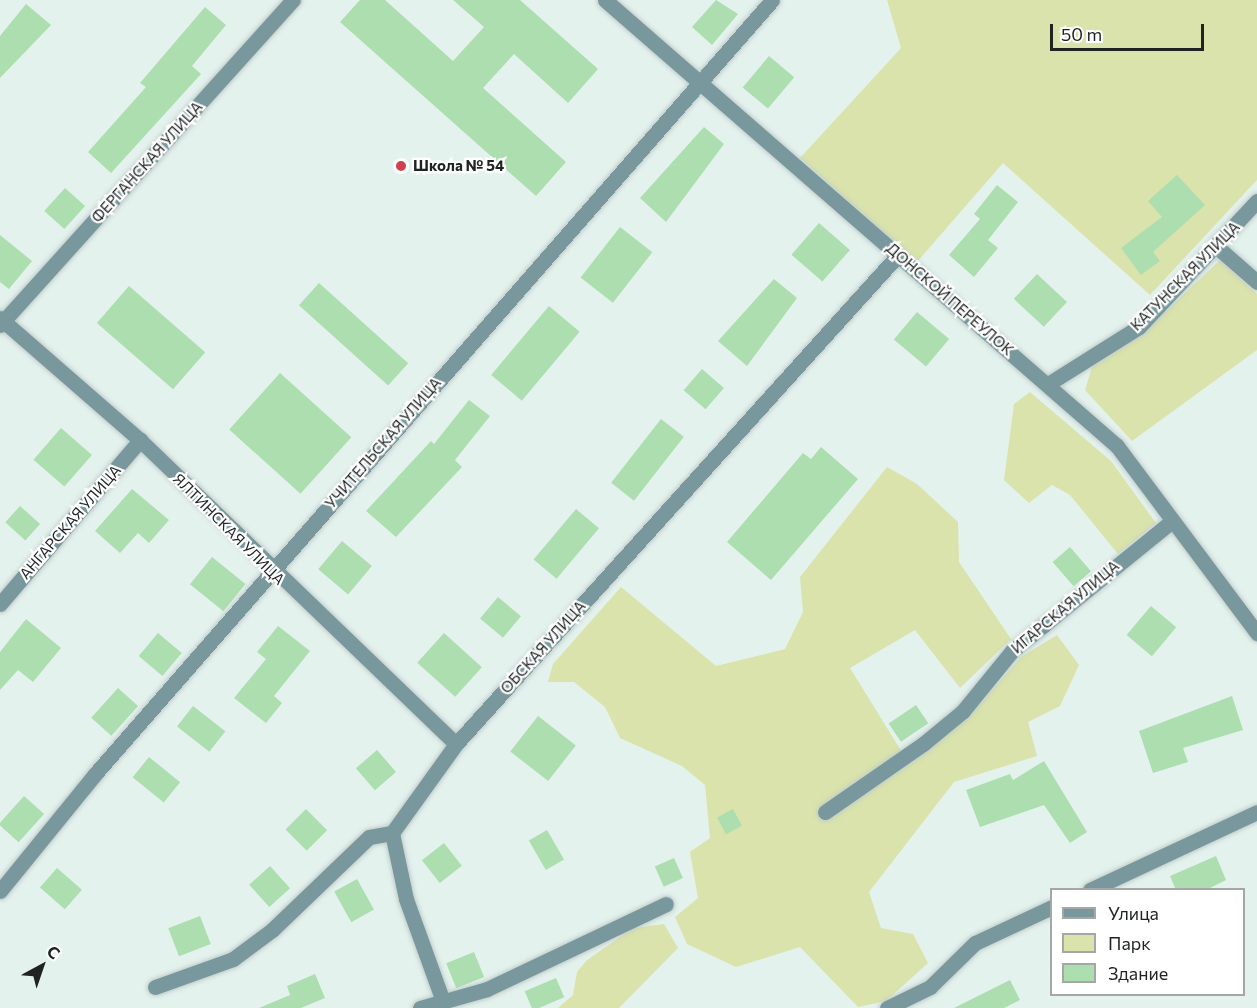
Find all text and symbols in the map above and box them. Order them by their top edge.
scale bar [1053,12,1208,50]
text: 50 m [1061,23,1102,45]
street label: ФЕРГАНСКАЯ УЛИЦА [88,98,206,226]
place label: Школа № 54 [413,157,504,175]
marker: Школа № 54 [394,159,408,173]
street label: КАТУНСКАЯ УЛИЦА [1127,218,1243,334]
street label: ДОНСКОЙ ПЕРЕУЛОК [883,239,1017,359]
street label: УЧИТЕЛЬСКАЯ УЛИЦА [321,374,445,512]
street label: АНГАРСКАЯ УЛИЦА [16,461,124,583]
street label: ЯЛТИНСКАЯ УЛИЦА [170,470,288,588]
street label: ИГАРСКАЯ УЛИЦА [1008,557,1122,657]
street label: ОБСКАЯ УЛИЦА [497,597,589,697]
legend [1050,888,1245,996]
text: Улица [1108,902,1159,924]
text: Парк [1108,932,1151,954]
north arrow [12,936,72,996]
text: С [44,941,64,963]
text: Здание [1108,962,1168,984]

